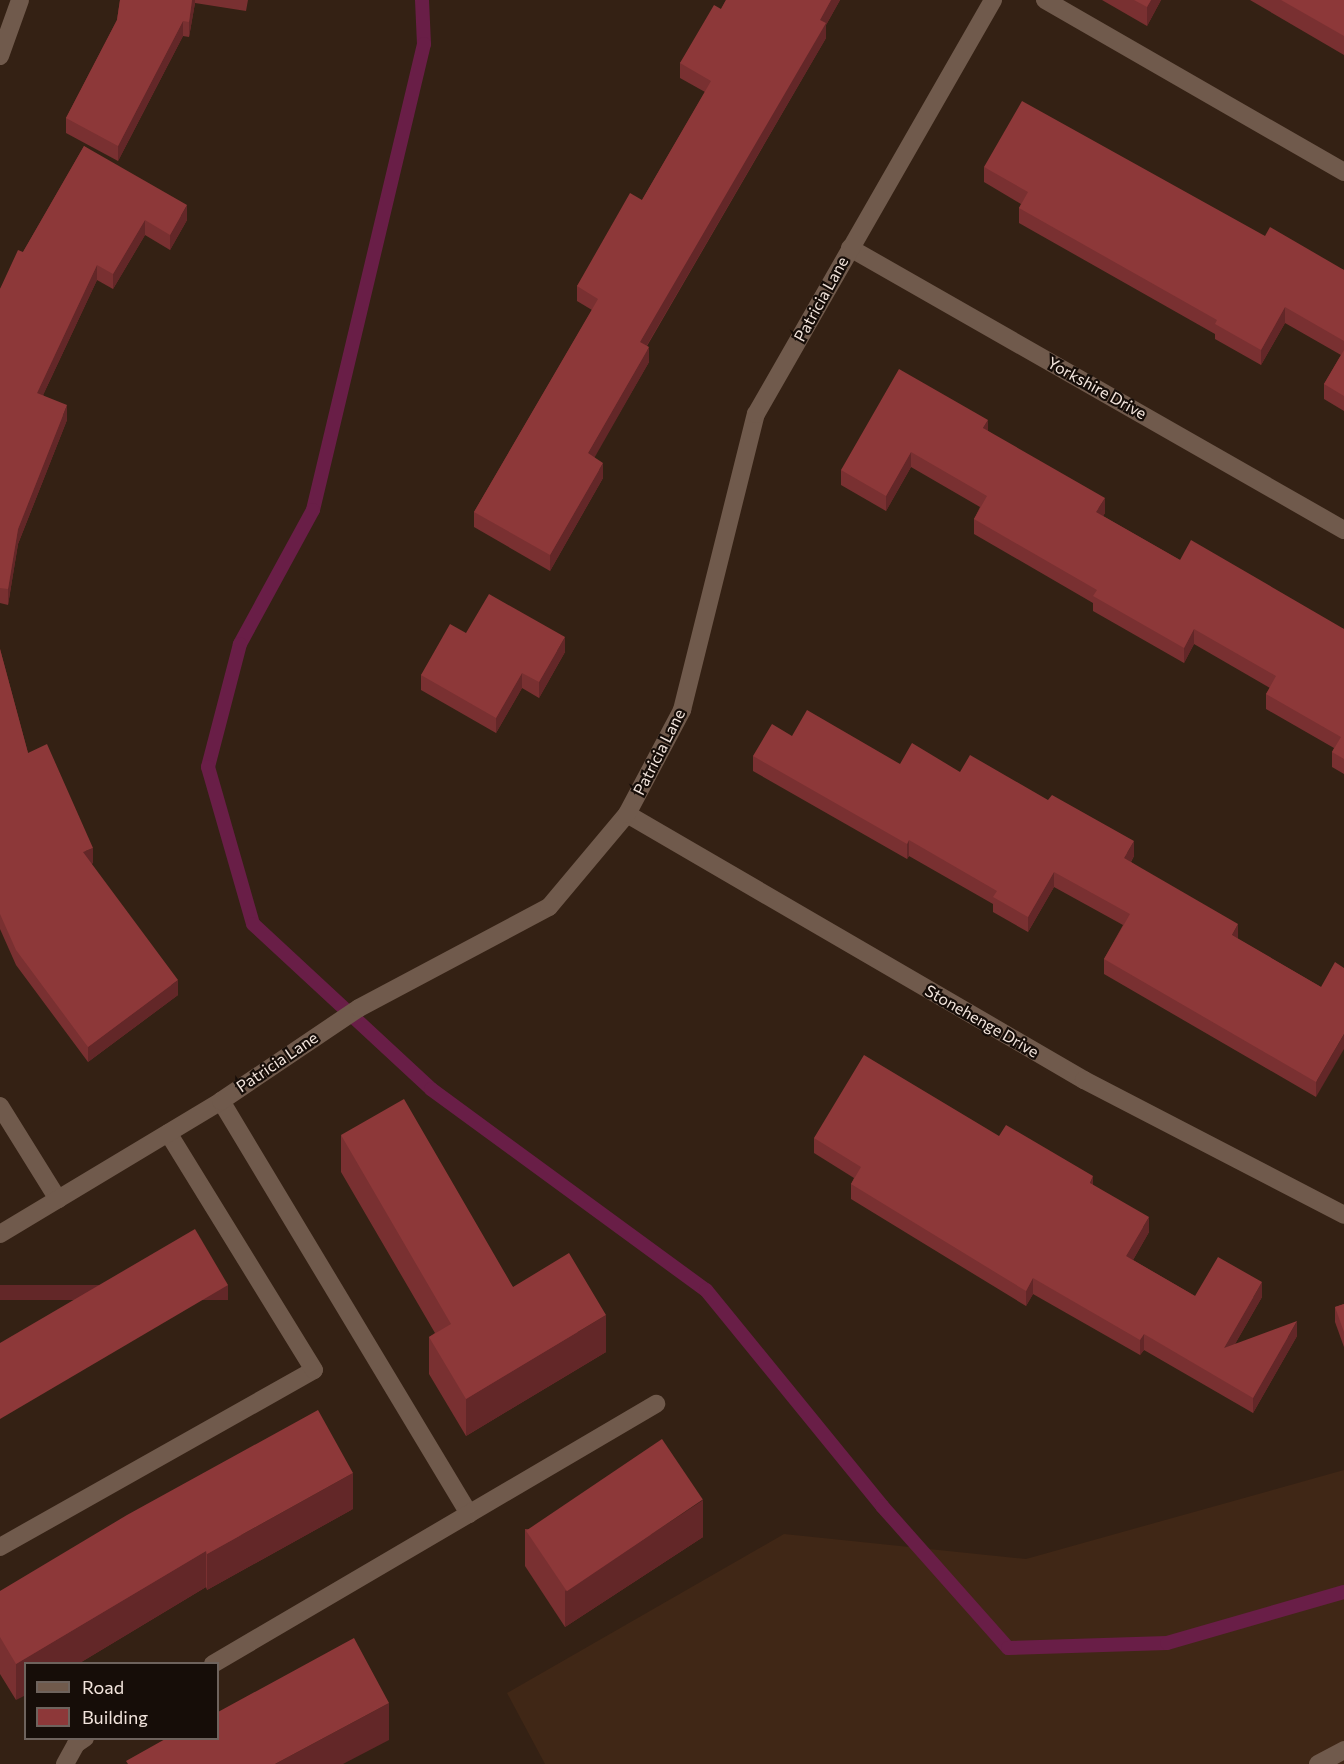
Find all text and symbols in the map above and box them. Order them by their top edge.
street label: Patricia Lane [790,253,852,345]
street label: Yorkshire Drive [1044,353,1150,423]
street label: Patricia Lane [629,706,689,798]
street label: Stonehenge Drive [922,981,1042,1061]
street label: Patricia Lane [233,1028,321,1096]
legend [24,1662,219,1740]
text: Road [82,1676,124,1698]
text: Building [82,1706,148,1728]

